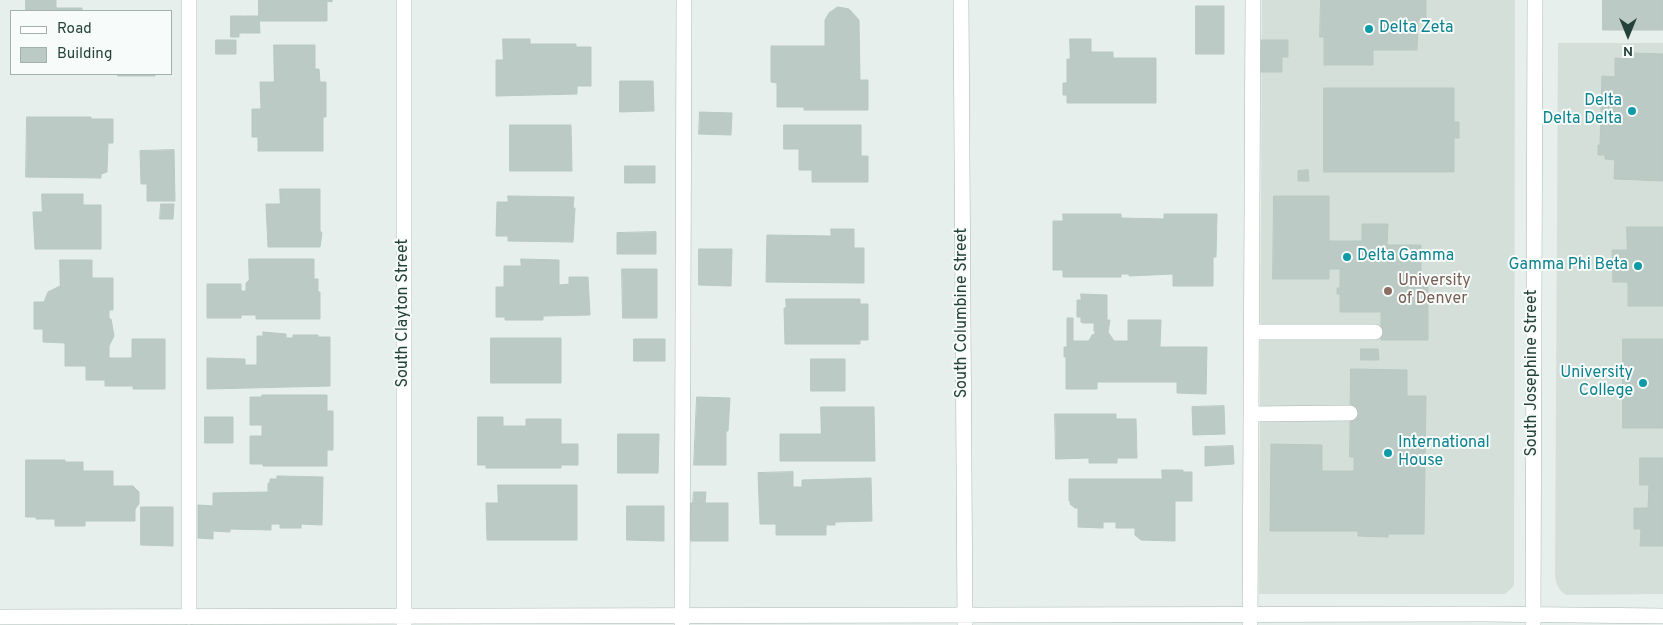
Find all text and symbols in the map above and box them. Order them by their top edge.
legend [10,10,172,75]
north arrow [1603,10,1653,60]
place label: Delta Zeta [1379,19,1453,39]
text: Road [57,20,92,39]
marker: Delta Zeta [1363,23,1375,35]
text: N [1623,42,1633,59]
text: Building [57,45,112,64]
place label: Delta Delta Delta [1543,92,1622,130]
marker: Delta Delta Delta [1626,105,1638,117]
street label: South Columbine Street [953,228,973,398]
street label: South Clayton Street [394,239,414,387]
place label: Delta Gamma [1357,247,1454,267]
marker: Delta Gamma [1341,251,1353,263]
place label: Gamma Phi Beta [1508,256,1628,276]
marker: Gamma Phi Beta [1632,260,1644,272]
place label: University of Denver [1398,272,1471,310]
marker: University of Denver [1382,285,1394,297]
street label: South Josephine Street [1523,289,1543,457]
place label: University College [1560,364,1633,402]
marker: University College [1637,377,1649,389]
place label: International House [1398,434,1490,472]
marker: International House [1382,447,1394,459]

